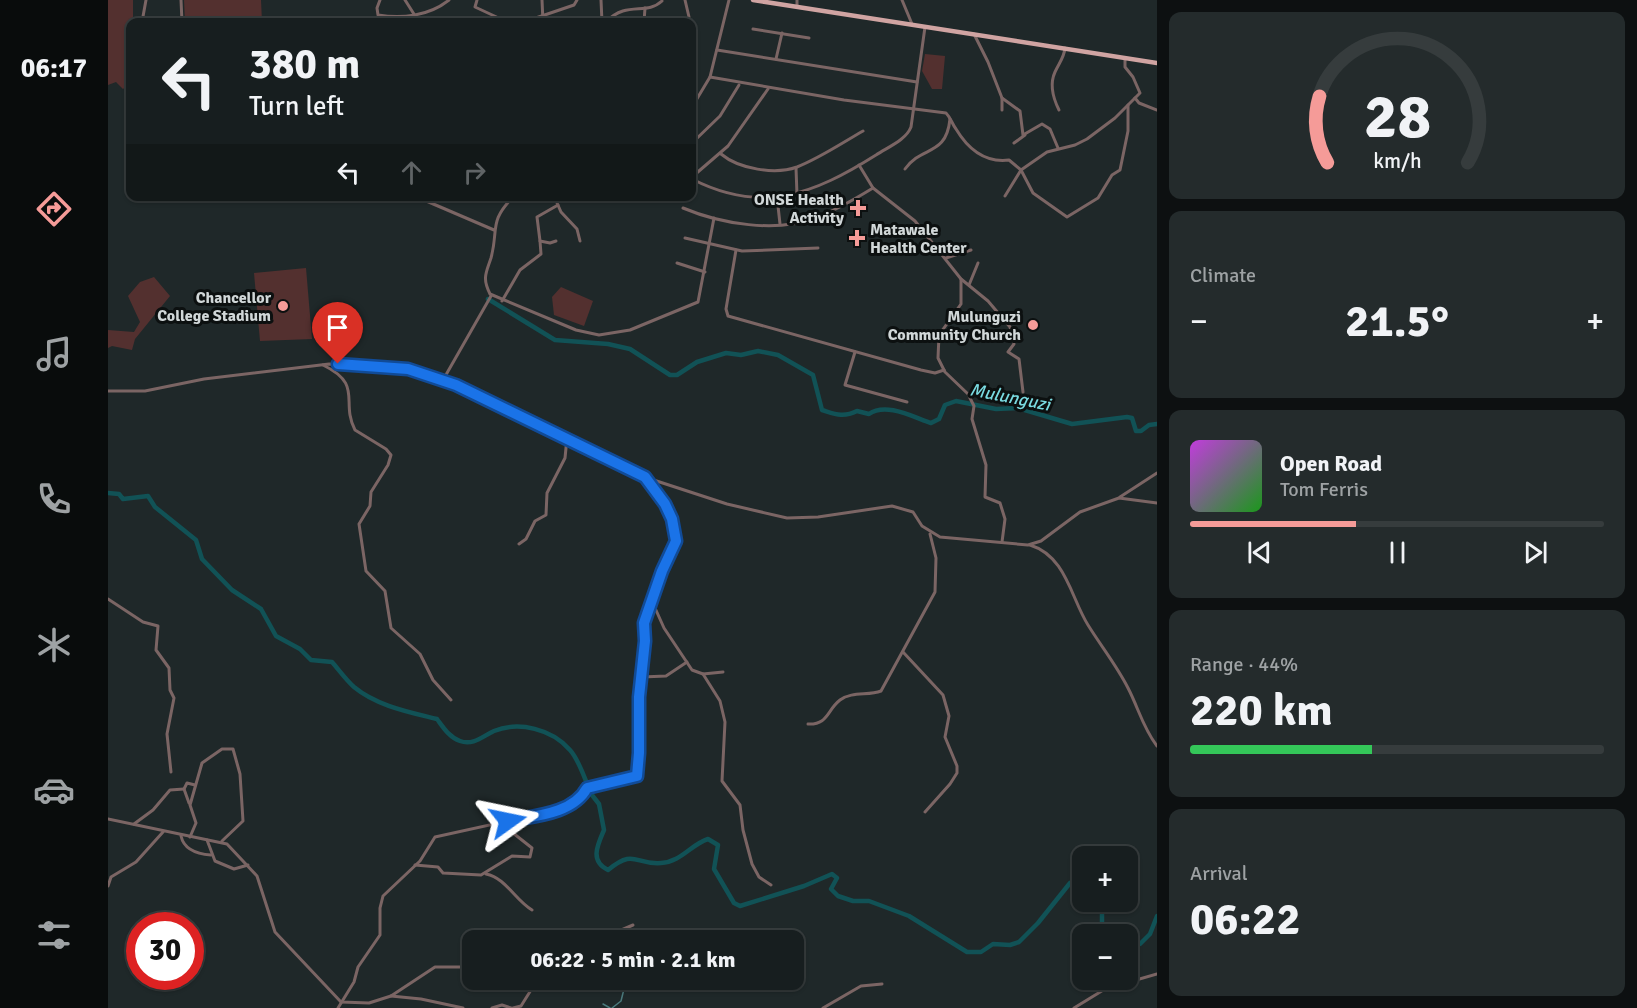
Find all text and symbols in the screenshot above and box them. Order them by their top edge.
text: 380 m [249,39,360,90]
icon: left [150,42,228,120]
text: 06:17 [21,52,87,85]
text: 28 [1363,78,1431,155]
text: Turn left [249,90,344,123]
text: km/h [1373,148,1421,174]
icon: left [332,156,365,189]
icon: ahead [395,156,428,189]
icon: right [458,156,491,189]
icon: directions [33,188,75,230]
place label: ONSE Health Activity [754,190,844,228]
marker: ONSE Health Activity [849,199,867,217]
place label: Matawale Health Center [870,220,967,258]
marker: Matawale Health Center [848,229,866,247]
text: Climate [1190,263,1256,288]
place label: Chancellor College Stadium [157,288,272,326]
text: 21.5° [1345,294,1449,349]
marker: Chancellor College Stadium [276,299,290,313]
text: − [1190,301,1208,342]
text: + [1586,301,1604,342]
pin [312,302,363,364]
place label: Mulunguzi Community Church [888,307,1021,345]
icon: arrive [321,311,354,344]
marker: Mulunguzi Community Church [1026,318,1040,332]
icon: music [33,333,75,375]
water label: Mulunguzi [968,378,1054,416]
text: Open Road [1280,450,1382,477]
text: Tom Ferris [1280,477,1368,502]
icon: phone [33,478,75,520]
icon: previous [1243,536,1276,569]
icon: pause [1381,536,1414,569]
icon: next [1519,536,1552,569]
icon: climate [33,624,75,666]
text: Range · 44% [1190,652,1298,677]
text: 220 km [1190,683,1333,738]
icon: car [33,769,75,811]
position arrow [476,789,540,853]
map controls [1072,846,1138,990]
button: + [1072,846,1138,912]
text: Arrival [1190,861,1248,886]
text: 06:22 [1190,892,1300,947]
speed limit sign: 30 [126,912,204,990]
icon: filters [33,914,75,956]
button: − [1072,924,1138,990]
text: 06:22 · 5 min · 2.1 km [530,946,736,973]

